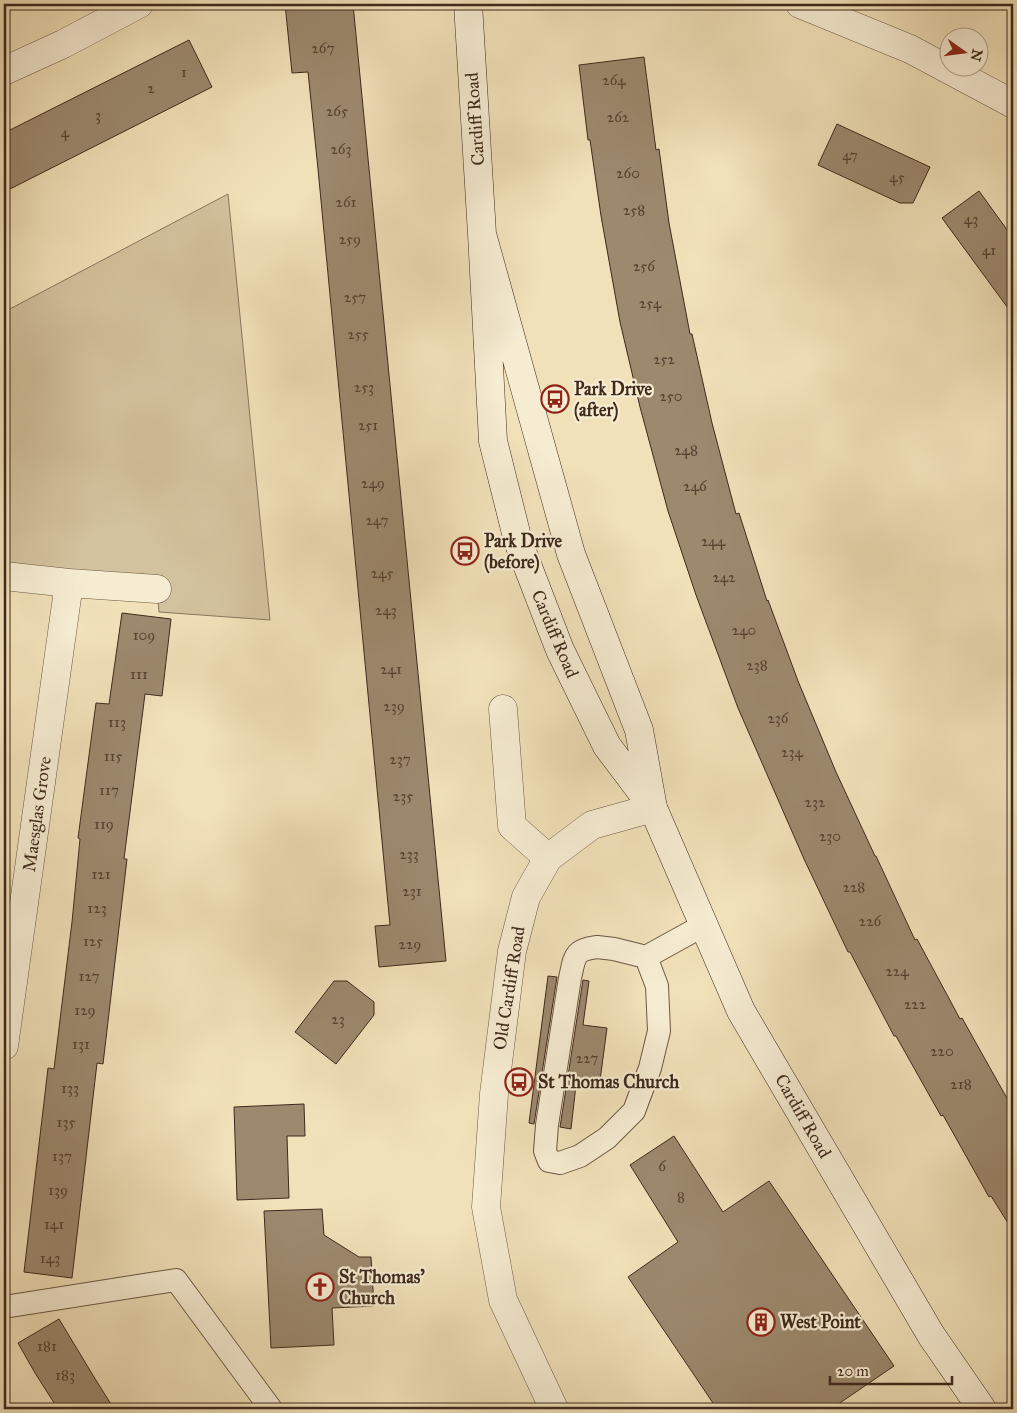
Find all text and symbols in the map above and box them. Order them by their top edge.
north arrow [940,28,990,78]
house number: 267 [311,39,335,57]
text: N [966,47,986,63]
house number: 1 [181,63,187,81]
house number: 264 [602,71,626,89]
street label: Cardiff Road [461,72,489,166]
house number: 2 [147,79,155,97]
house number: 265 [326,102,348,120]
house number: 3 [95,106,101,124]
house number: 262 [607,108,630,126]
house number: 4 [61,123,70,141]
house number: 263 [330,140,352,158]
house number: 47 [842,146,858,164]
house number: 260 [616,164,640,182]
house number: 45 [889,168,905,186]
house number: 261 [336,193,357,211]
house number: 258 [623,201,645,219]
house number: 43 [964,210,978,228]
house number: 259 [339,230,361,248]
house number: 41 [982,241,996,259]
house number: 256 [633,257,656,275]
house number: 257 [344,288,366,306]
house number: 254 [639,294,662,312]
house number: 255 [347,325,369,343]
house number: 252 [653,350,675,368]
house number: 253 [354,378,374,396]
place label: Park Drive (after) [574,378,653,422]
bus stop icon: Park Drive (after) [540,384,570,414]
house number: 250 [660,387,683,405]
house number: 251 [358,416,378,434]
house number: 248 [674,441,698,459]
house number: 249 [361,474,385,492]
house number: 246 [683,477,708,495]
house number: 247 [365,511,389,529]
place label: Park Drive (before) [484,530,563,574]
house number: 244 [701,532,726,550]
bus stop icon: Park Drive (before) [450,536,480,566]
house number: 245 [371,564,393,582]
house number: 242 [712,568,736,586]
street label: Cardiff Road [527,587,583,681]
house number: 243 [375,601,397,619]
house number: 240 [732,621,756,639]
house number: 109 [133,626,155,644]
house number: 238 [746,656,768,674]
house number: 241 [380,660,402,678]
house number: 111 [130,665,148,683]
house number: 239 [383,697,405,715]
house number: 236 [767,709,790,727]
house number: 113 [108,713,126,731]
house number: 234 [781,743,804,761]
house number: 115 [104,747,122,765]
house number: 237 [389,750,411,768]
street label: Maesglas Grove [18,755,57,873]
house number: 117 [99,781,119,799]
house number: 235 [393,787,413,805]
house number: 232 [805,793,826,811]
house number: 119 [94,815,114,833]
house number: 230 [819,827,841,845]
house number: 233 [399,845,419,863]
house number: 121 [91,865,111,883]
house number: 228 [843,878,865,896]
house number: 231 [402,882,422,900]
house number: 123 [87,899,107,917]
house number: 226 [859,912,883,930]
street label: Old Cardiff Road [488,925,530,1051]
house number: 125 [83,932,103,950]
house number: 229 [399,935,421,953]
house number: 224 [885,962,909,980]
house number: 127 [79,967,99,985]
house number: 222 [904,995,927,1013]
house number: 129 [74,1001,96,1019]
house number: 23 [331,1010,345,1028]
house number: 131 [72,1035,90,1053]
house number: 220 [930,1042,954,1060]
house number: 227 [576,1049,598,1067]
bus stop icon: St Thomas Church [504,1067,534,1097]
street label: Cardiff Road [770,1070,836,1162]
place label: St Thomas Church [538,1071,680,1093]
house number: 218 [950,1075,972,1093]
house number: 133 [61,1079,79,1097]
house number: 135 [57,1113,75,1131]
house number: 137 [52,1147,72,1165]
house number: 6 [658,1157,667,1175]
house number: 139 [48,1181,68,1199]
house number: 8 [677,1188,685,1206]
house number: 141 [44,1215,64,1233]
house number: 143 [40,1249,60,1267]
place label: St Thomas' Church [339,1266,425,1309]
church icon: St Thomas' Church [305,1272,335,1302]
building icon: West Point [746,1307,776,1337]
place label: West Point [780,1311,861,1333]
house number: 181 [37,1337,57,1355]
scale bar [830,1353,952,1385]
text: 20 m [837,1362,869,1380]
house number: 183 [55,1366,75,1384]

